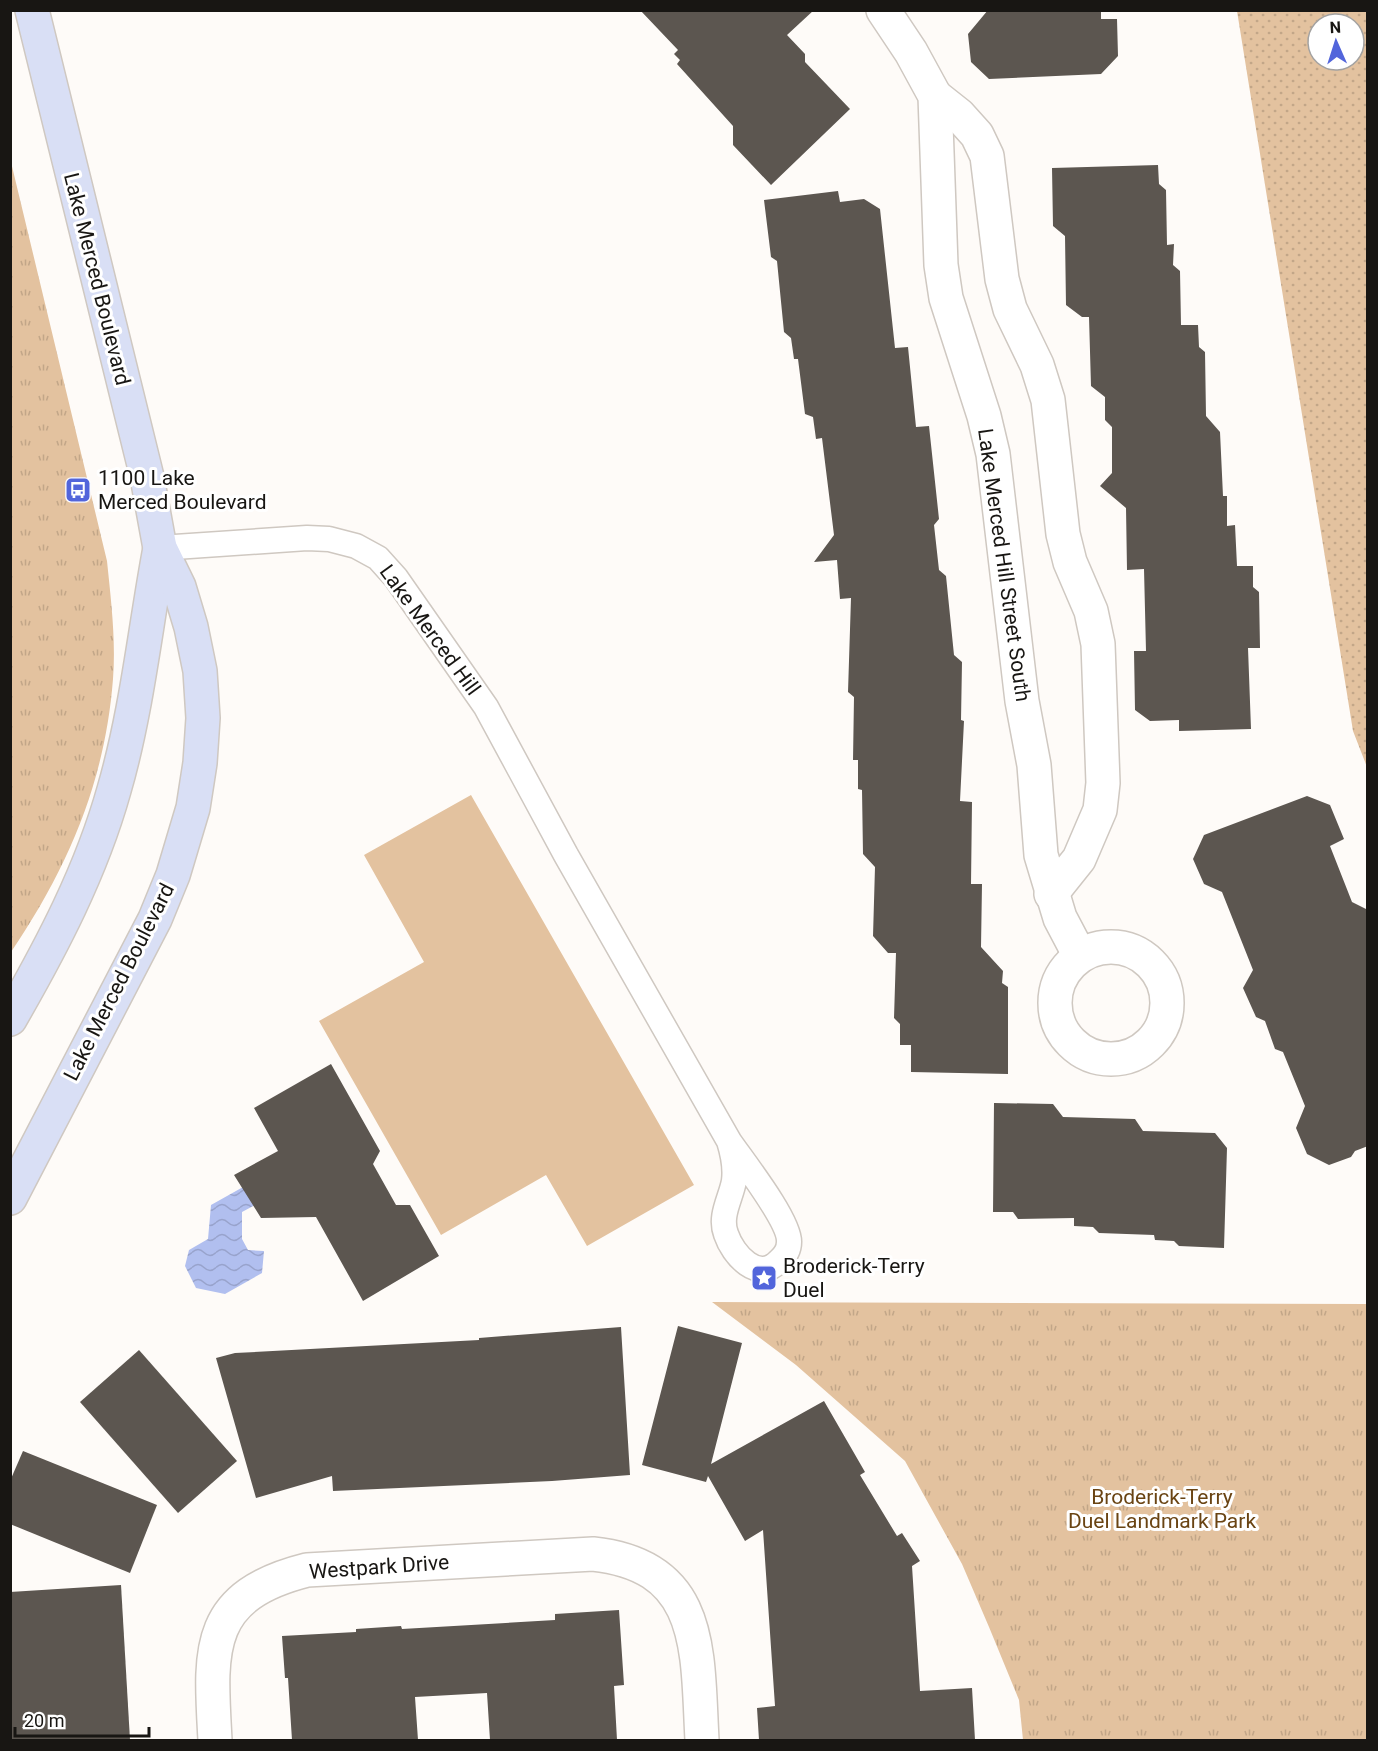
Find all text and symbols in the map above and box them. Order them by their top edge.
north arrow [1306,12,1366,72]
text: N [1329,18,1341,37]
street label: Lake Merced Boulevard [59,170,135,388]
street label: Lake Merced Hill Street South [973,427,1035,703]
place label: 1100 Lake Merced Boulevard [98,466,267,514]
bus stop icon: 1100 Lake Merced Boulevard [63,475,93,505]
street label: Lake Merced Hill [375,560,485,700]
street label: Lake Merced Boulevard [59,879,179,1085]
place label: Broderick-Terry Duel [783,1254,925,1302]
place icon: Broderick-Terry Duel [749,1263,779,1293]
park label: Broderick-Terry Duel Landmark Park [1068,1485,1256,1533]
street label: Westpark Drive [308,1550,450,1584]
scale bar [15,1700,148,1738]
text: 20 m [24,1710,64,1731]

